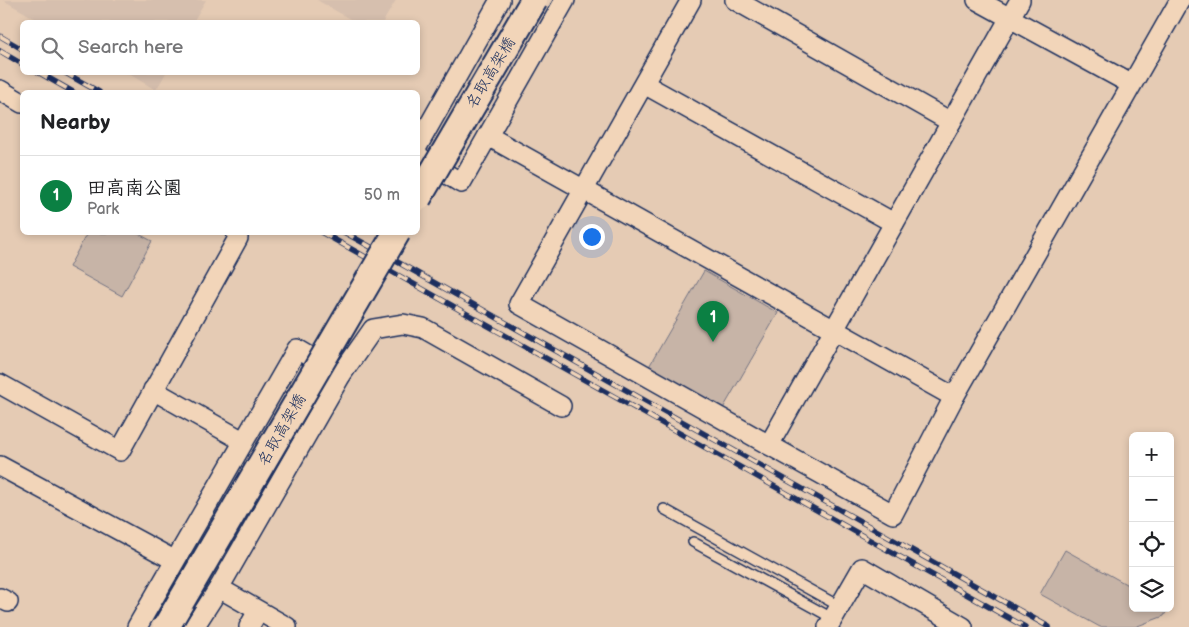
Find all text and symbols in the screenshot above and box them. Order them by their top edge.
search box [20,20,420,75]
icon: search [38,34,66,62]
street label: 名取高架橋 [462,34,520,112]
text: Search here [78,36,183,59]
text: Nearby [40,110,110,135]
text: 田高南公園 [87,177,182,200]
text: 1 [53,186,59,205]
text: 50 m [364,186,400,205]
text: Park [87,200,119,219]
your location [579,224,605,250]
pin: 1 [697,301,729,342]
street label: 名取高架橋 [254,391,310,469]
map controls [1129,432,1174,612]
button: + [1129,432,1174,477]
button: − [1129,477,1174,522]
button: locate [1129,522,1174,567]
button: layers [1129,567,1174,612]

